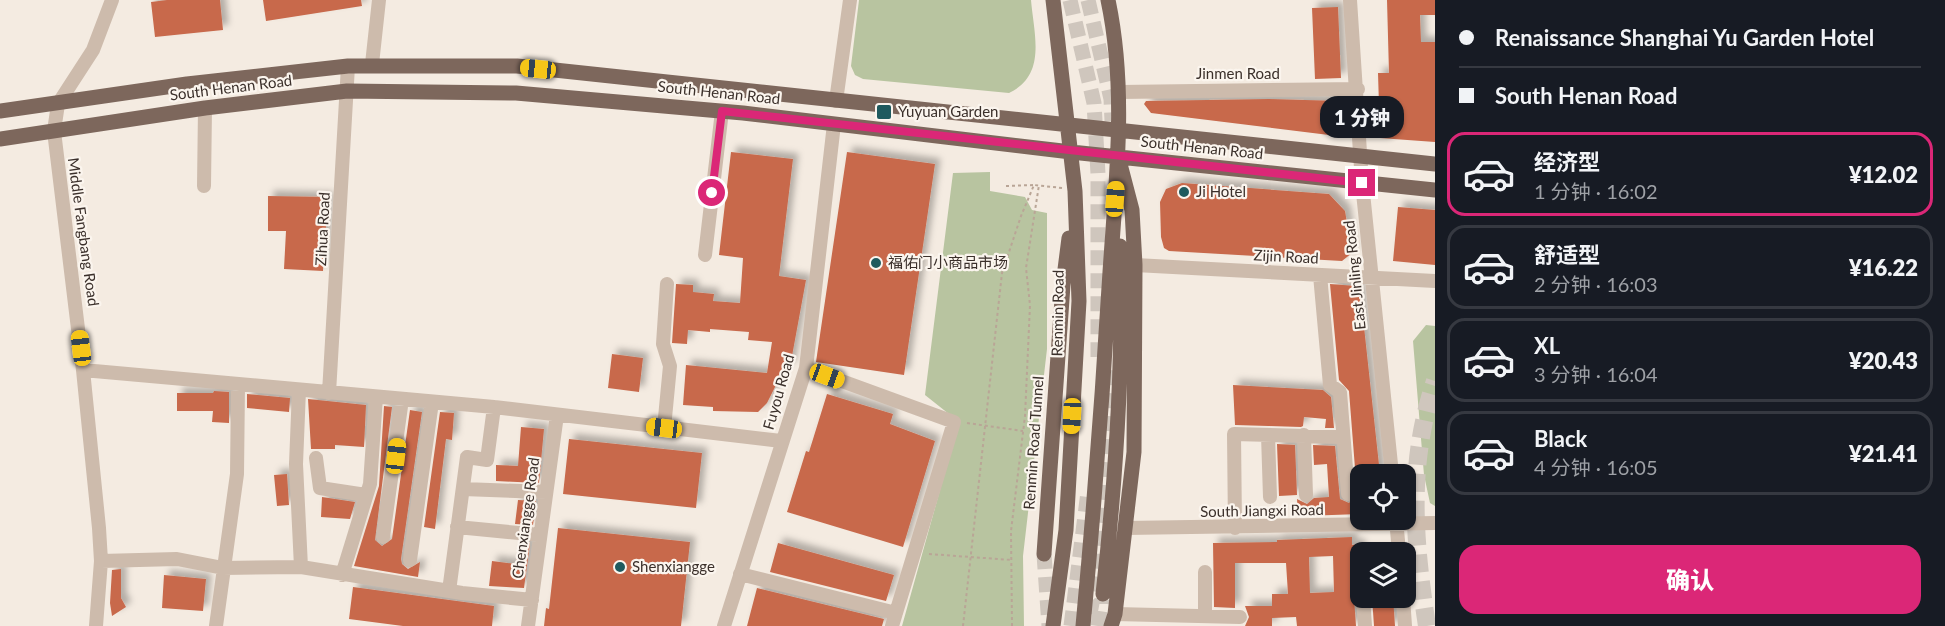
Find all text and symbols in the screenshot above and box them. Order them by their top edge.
text: Renaissance Shanghai Yu Garden Hotel [1495,24,1874,51]
car [519,58,557,80]
street label: Jinmen Road [1196,64,1280,82]
street label: South Henan Road [169,71,293,103]
street label: South Henan Road [657,77,781,107]
text: South Henan Road [1495,82,1677,109]
callout: 1 分钟 [1320,96,1404,138]
place label: Yuyuan Garden [898,102,998,120]
marker: Yuyuan Garden [875,103,893,121]
text: 1 分钟 [1334,105,1390,129]
street label: South Henan Road [1140,132,1264,162]
icon: car [1462,147,1516,201]
text: 经济型 [1534,148,1600,175]
street label: Middle Fangbang Road [65,156,103,307]
text: ¥12.02 [1849,161,1918,188]
route end [1348,169,1375,196]
route start [698,179,725,206]
text: 1 分钟 · 16:02 [1534,179,1658,203]
car [1105,180,1125,218]
place label: Ji Hotel [1196,182,1246,200]
marker: Ji Hotel [1177,185,1191,199]
street label: Zihua Road [311,192,333,266]
street label: East Jinling Road [1339,220,1369,331]
icon: car [1462,240,1516,294]
text: 舒适型 [1534,241,1600,268]
street label: Zijin Road [1253,245,1319,267]
place label: 福佑门小商品市场 [888,253,1008,271]
text: ¥16.22 [1849,254,1918,281]
marker: 福佑门小商品市场 [869,256,883,270]
street label: Renmin Road [1047,270,1067,356]
text: 2 分钟 · 16:03 [1534,272,1658,296]
car [70,329,92,367]
text: XL [1534,332,1560,359]
icon: car [1462,333,1516,387]
text: ¥20.43 [1849,347,1918,374]
street label: Fuyou Road [759,352,797,432]
car [807,361,847,391]
text: 3 分钟 · 16:04 [1534,362,1658,386]
street label: Renmin Road Tunnel [1019,376,1047,510]
car [1062,398,1082,434]
car [645,417,683,439]
text: Black [1534,425,1587,452]
icon: car [1462,426,1516,480]
car [385,437,407,475]
text: ¥21.41 [1849,440,1918,467]
text: 4 分钟 · 16:05 [1534,455,1658,479]
street label: Chenxiangge Road [508,456,542,580]
map controls [1350,464,1416,608]
button: locate [1350,464,1416,530]
street label: South Jiangxi Road [1200,500,1324,520]
button: layers [1350,542,1416,608]
button: 确认 [1459,545,1921,614]
place label: Shenxiangge [632,557,715,575]
marker: Shenxiangge [613,560,627,574]

